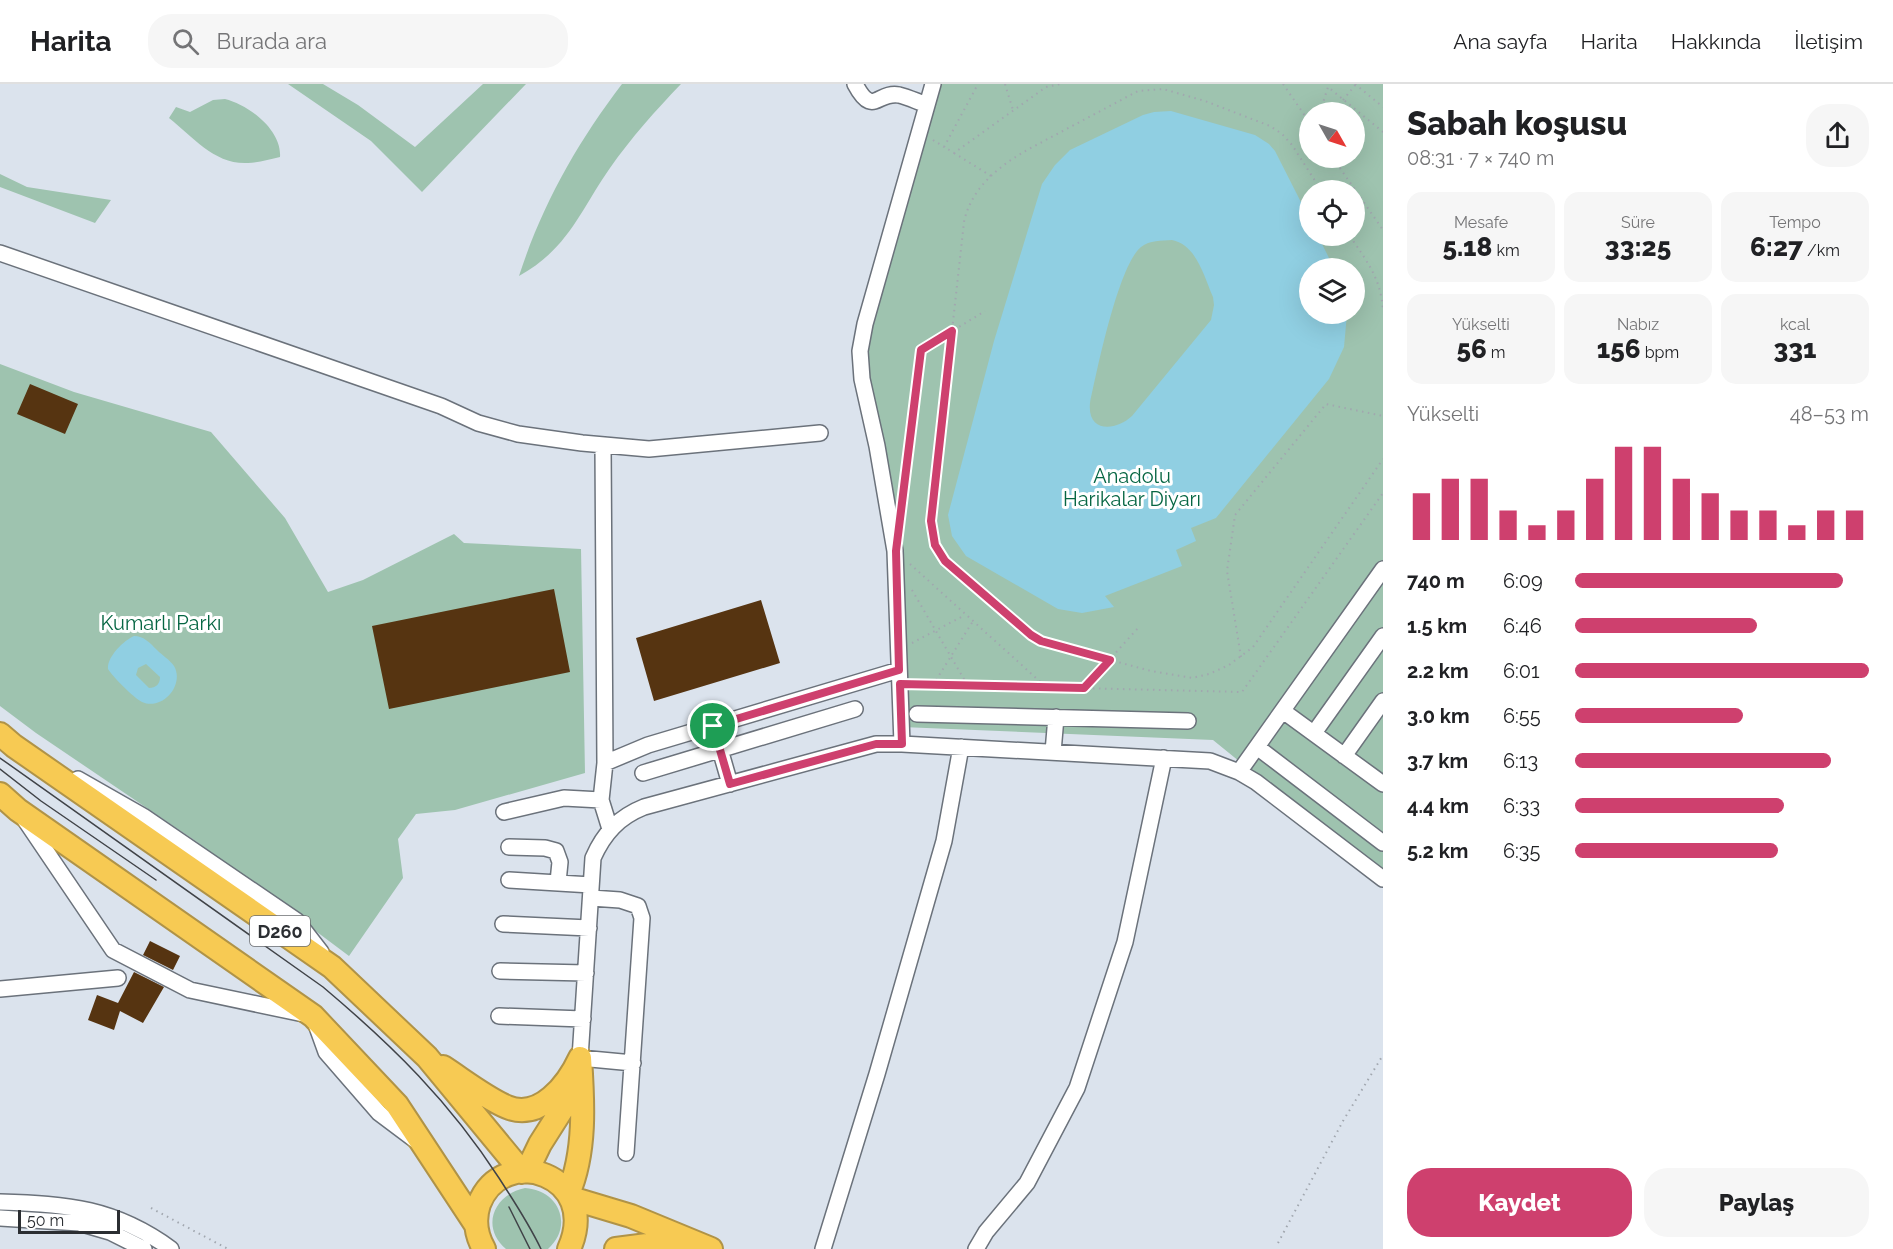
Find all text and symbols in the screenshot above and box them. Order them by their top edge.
search box [148,14,568,68]
text: Harita [30,25,112,58]
icon: search [169,25,202,58]
text: Burada ara [217,28,327,54]
text: Ana sayfa [1453,29,1548,54]
text: Harita [1581,29,1638,54]
text: Hakkında [1671,29,1761,54]
text: İletişim [1794,29,1863,54]
north arrow [1299,102,1365,168]
map controls [1299,102,1365,324]
text: Sabah koşusu [1407,104,1627,143]
button: share [1806,104,1869,167]
text: 08:31 · 7 × 740 m [1407,146,1554,170]
button: locate [1299,180,1365,246]
text: Mesafe [1454,213,1508,232]
text: Süre [1621,213,1655,232]
text: Tempo [1769,213,1821,232]
text: 5.18 [1442,232,1492,262]
text: 33:25 [1605,232,1671,262]
text: 6:27 [1750,232,1803,262]
text: km [1492,241,1520,260]
text: /km [1803,241,1840,260]
button: layers [1299,258,1365,324]
text: Yükselti [1452,315,1510,334]
text: Nabız [1617,315,1659,334]
text: kcal [1780,315,1810,334]
text: 56 [1456,334,1487,364]
text: 156 [1597,334,1641,364]
text: 331 [1773,334,1817,364]
text: m [1487,343,1506,362]
text: bpm [1641,343,1679,362]
text: Yükselti [1407,402,1479,426]
text: 48–53 m [1790,402,1869,426]
park label: Anadolu Harikalar Diyarı [1063,464,1201,511]
text: 740 m [1407,569,1465,593]
text: 6:09 [1503,569,1543,593]
park label: Kumarlı Parkı [101,611,221,635]
text: 1.5 km [1407,614,1467,638]
text: 6:46 [1503,614,1542,638]
text: 2.2 km [1407,659,1469,683]
text: 6:01 [1503,659,1540,683]
pin [687,700,738,751]
text: 3.0 km [1407,704,1470,728]
text: 6:55 [1503,704,1541,728]
icon: arrive [696,709,729,742]
text: 3.7 km [1407,749,1468,773]
text: 6:13 [1503,749,1538,773]
text: 4.4 km [1407,794,1469,818]
text: 6:33 [1503,794,1540,818]
text: 5.2 km [1407,839,1468,863]
text: 6:35 [1503,839,1540,863]
road number: D260 [250,916,310,946]
button: Kaydet [1407,1168,1632,1237]
button: Paylaş [1644,1168,1869,1237]
scale bar [18,1207,120,1234]
text: 50 m [27,1211,64,1230]

